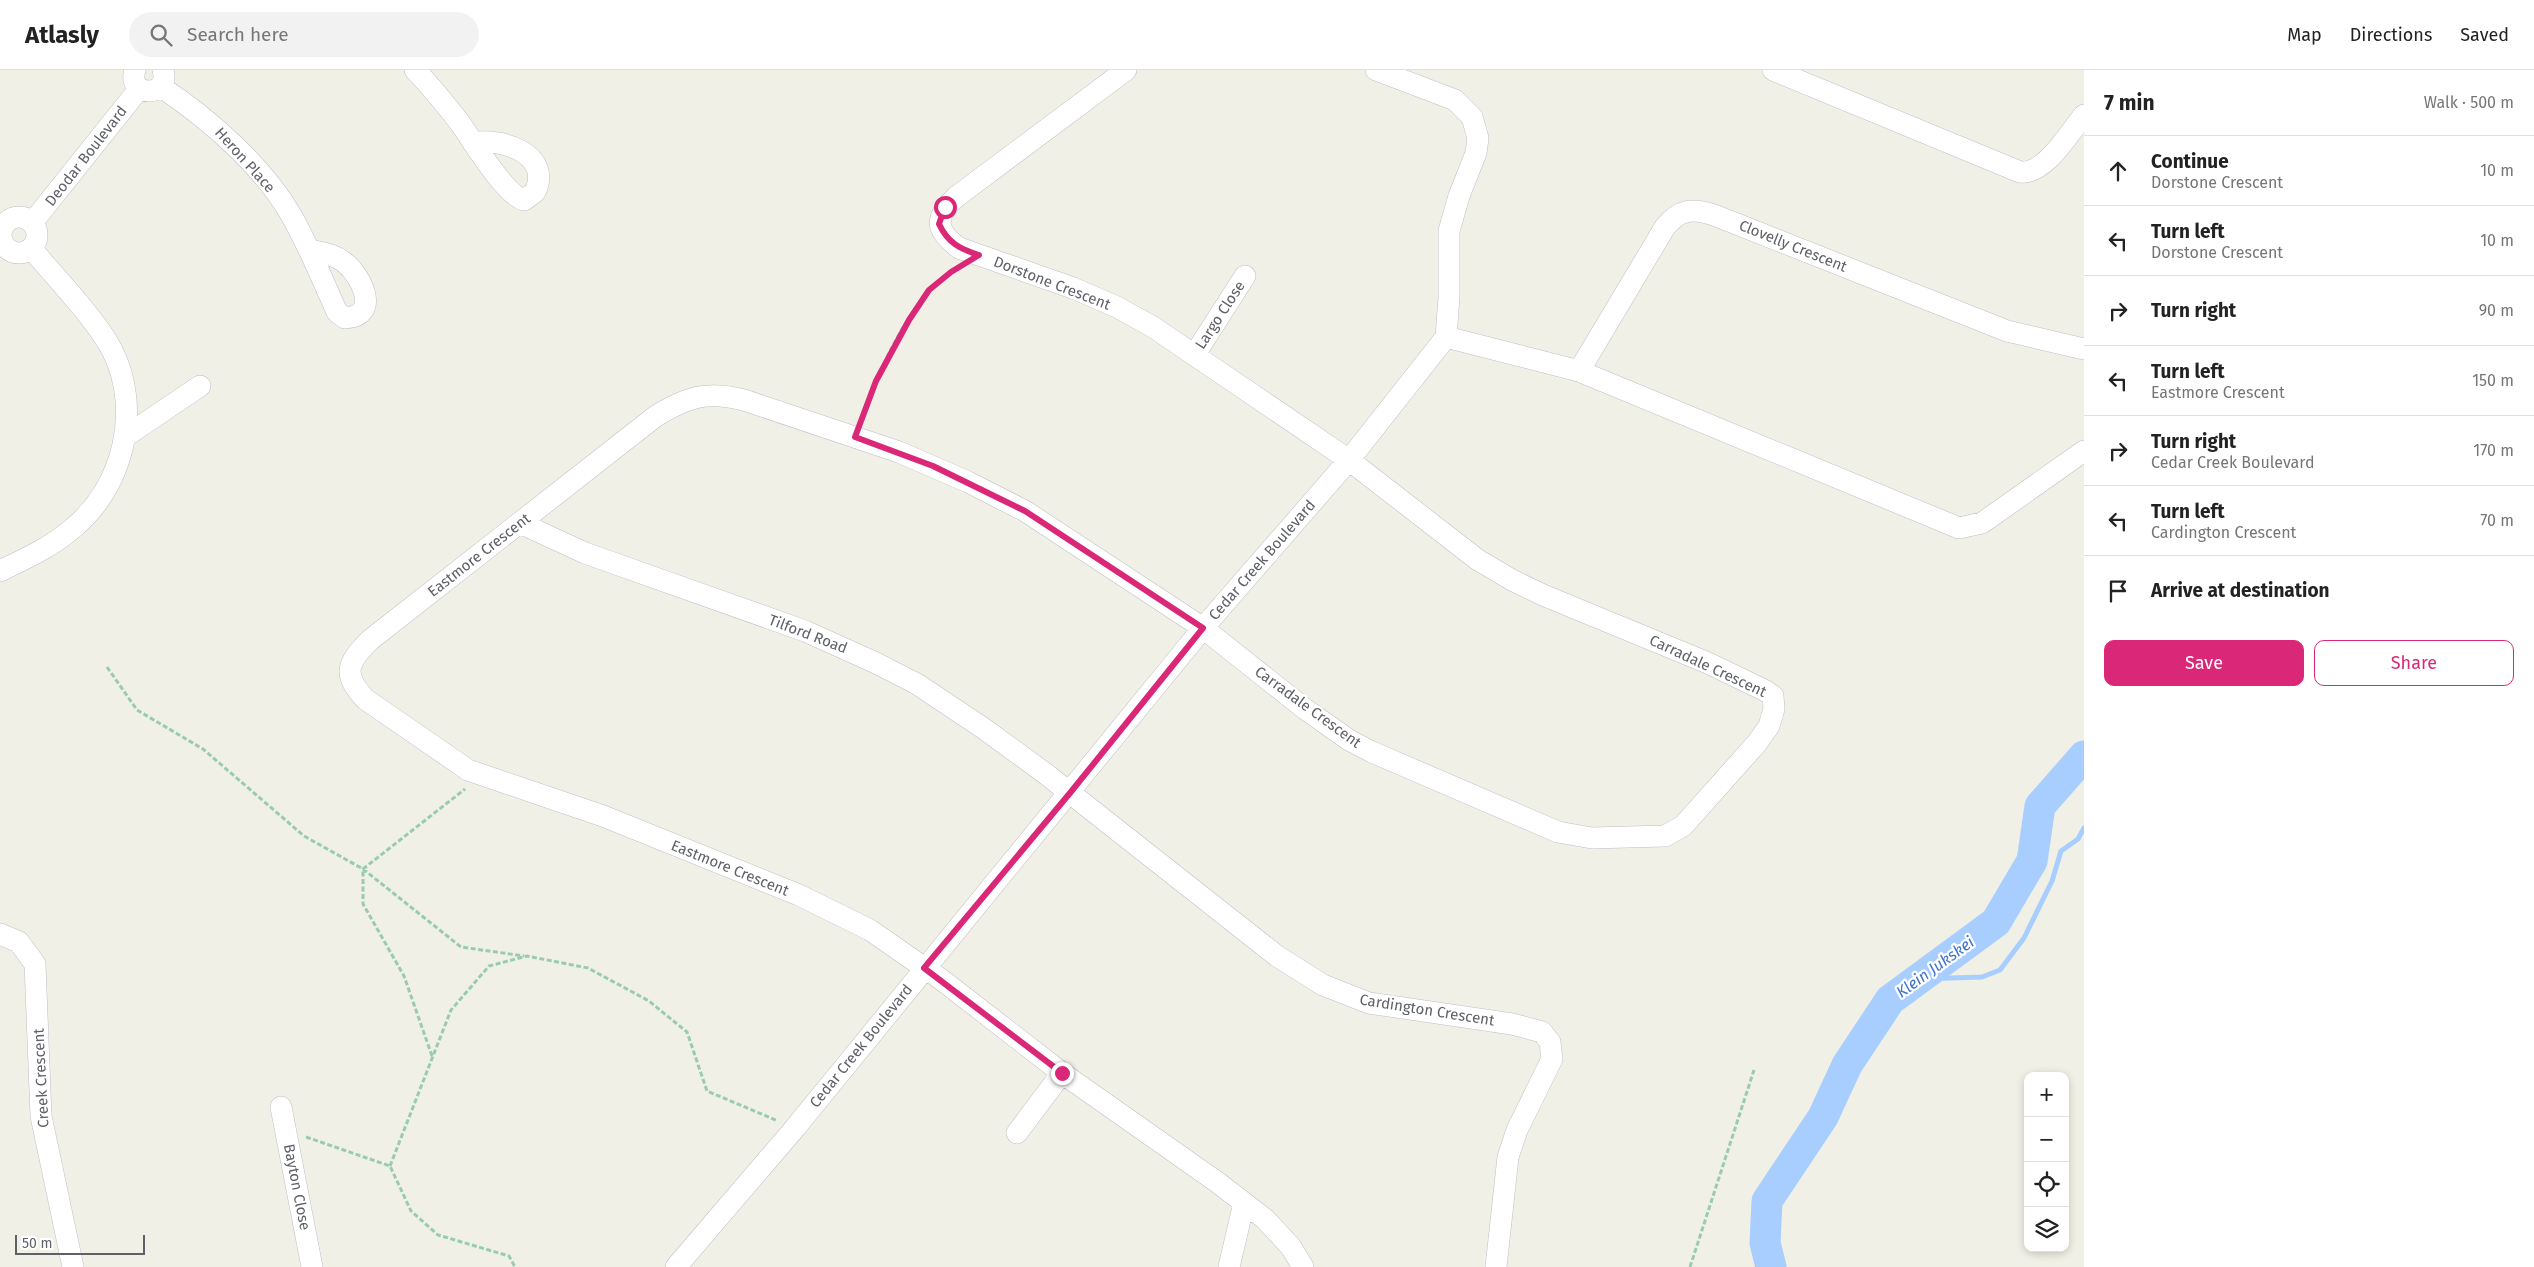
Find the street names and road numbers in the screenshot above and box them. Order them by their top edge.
street label: Deodar Boulevard [41,102,131,210]
street label: Heron Place [211,124,279,196]
street label: Clovelly Crescent [1736,216,1850,276]
street label: Dorstone Crescent [991,252,1114,314]
street label: Largo Close [1191,277,1249,353]
street label: Cedar Creek Boulevard [1205,496,1319,624]
street label: Eastmore Crescent [424,509,534,601]
street label: Tilford Road [766,611,850,657]
street label: Carradale Crescent [1647,631,1770,701]
street label: Carradale Crescent [1251,662,1365,752]
street label: Eastmore Crescent [669,836,792,900]
street label: Cedar Creek Boulevard [806,981,916,1111]
street label: Cardington Crescent [1358,990,1496,1030]
street label: Creek Crescent [29,1027,53,1128]
street label: Bayton Close [280,1142,314,1232]

